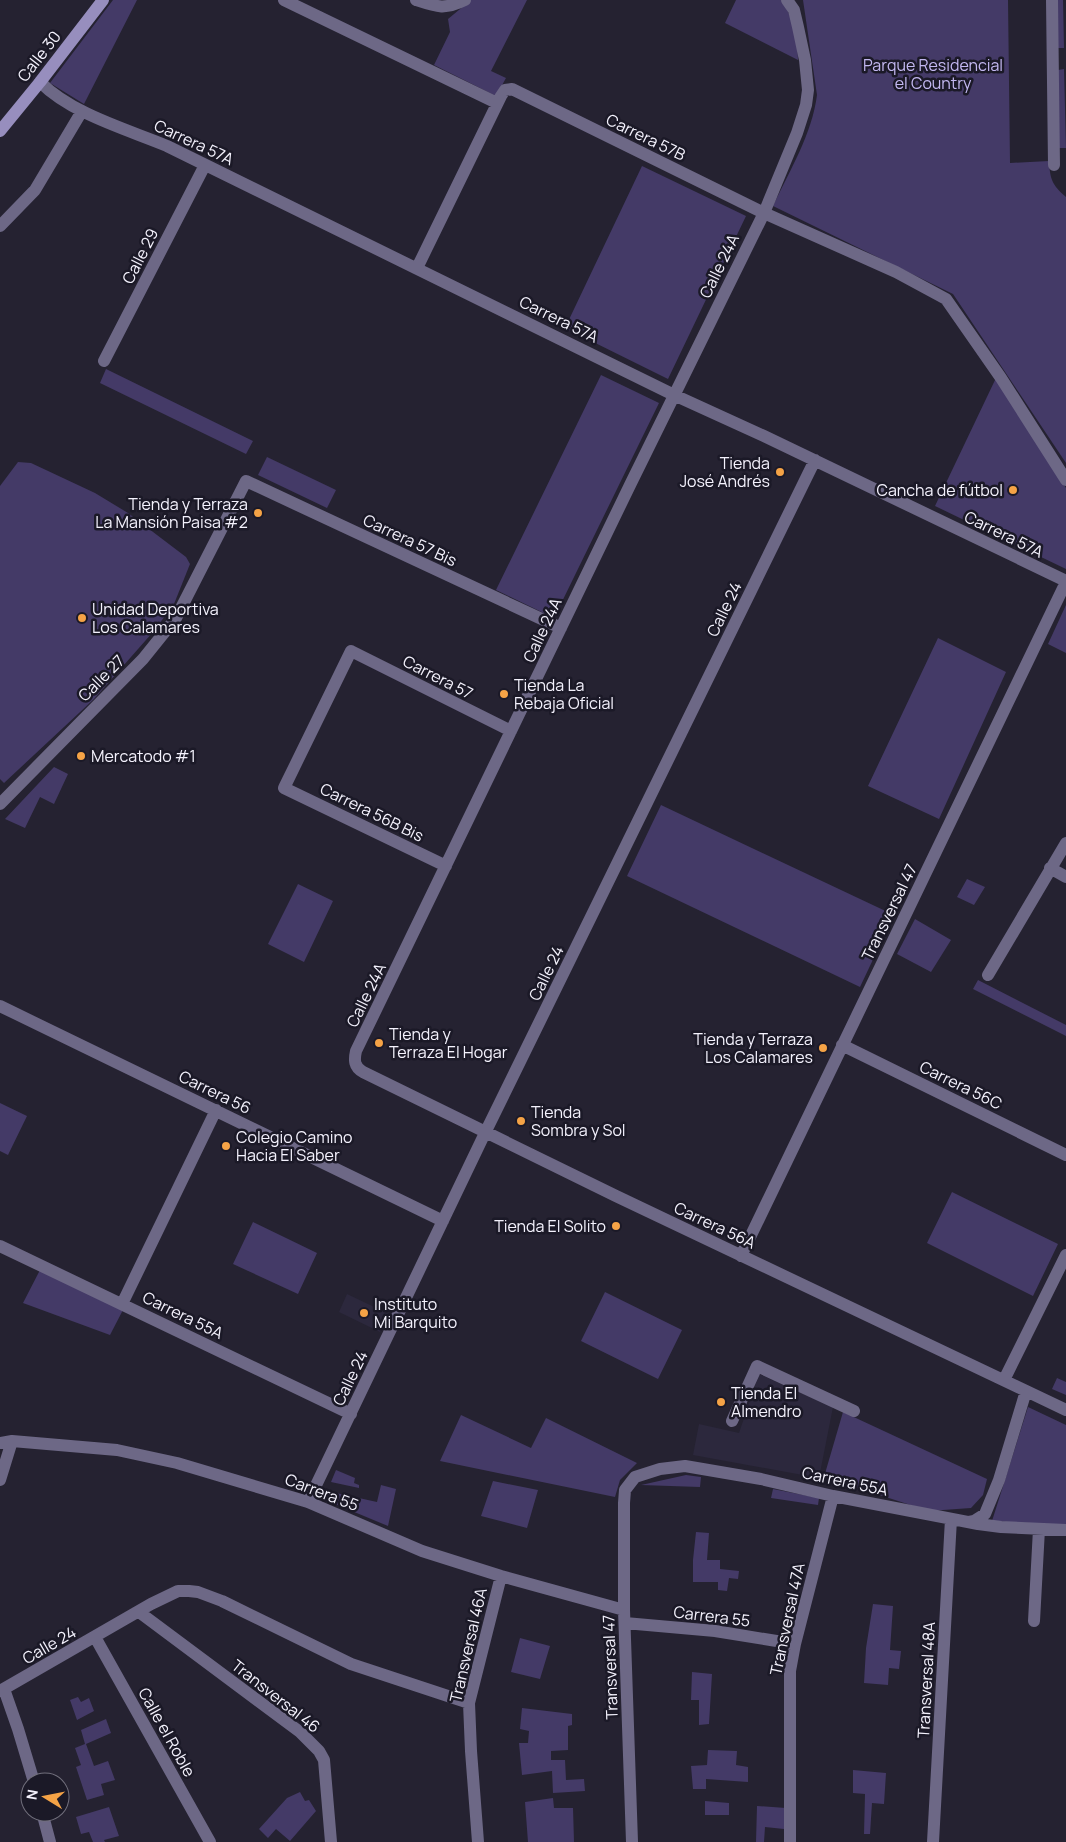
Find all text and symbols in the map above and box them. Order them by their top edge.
street label: Calle 30 [12,26,66,86]
park label: Parque Residencial el Country [863,54,1003,94]
street label: Carrera 57B [603,108,689,166]
street label: Carrera 57A [151,114,237,170]
street label: Calle 29 [117,225,163,287]
street label: Calle 24A [694,230,744,302]
street label: Carrera 57A [516,290,602,348]
place label: Tienda José Andrés [680,452,770,492]
marker: Tienda José Andrés [774,466,786,478]
place label: Cancha de fútbol [876,479,1003,501]
marker: Cancha de fútbol [1007,484,1019,496]
place label: Tienda y Terraza La Mansión Paisa #2 [95,493,248,533]
street label: Carrera 57A [961,505,1047,563]
marker: Tienda y Terraza La Mansión Paisa #2 [252,507,264,519]
street label: Carrera 57 Bis [360,509,460,571]
street label: Calle 24 [701,578,747,640]
street label: Calle 24A [517,594,567,666]
place label: Unidad Deportiva Los Calamares [92,598,219,638]
marker: Unidad Deportiva Los Calamares [76,612,88,624]
street label: Calle 27 [73,650,129,706]
street label: Carrera 57 [399,650,477,704]
place label: Tienda La Rebaja Oficial [514,674,614,714]
marker: Tienda La Rebaja Oficial [498,688,510,700]
place label: Mercatodo #1 [91,745,196,767]
marker: Mercatodo #1 [75,750,87,762]
street label: Carrera 56B Bis [317,777,427,847]
street label: Transversal 47 [856,860,922,964]
street label: Calle 24 [523,942,569,1004]
street label: Calle 24A [341,959,391,1031]
place label: Tienda y Terraza El Hogar [389,1023,508,1063]
place label: Tienda y Terraza Los Calamares [693,1028,813,1068]
marker: Tienda y Terraza El Hogar [373,1037,385,1049]
marker: Tienda y Terraza Los Calamares [817,1042,829,1054]
street label: Carrera 56C [916,1056,1006,1114]
street label: Carrera 56 [175,1065,255,1119]
place label: Tienda Sombra y Sol [531,1101,626,1141]
marker: Tienda Sombra y Sol [515,1115,527,1127]
place label: Colegio Camino Hacia El Saber [236,1126,352,1166]
marker: Colegio Camino Hacia El Saber [220,1140,232,1152]
street label: Carrera 56A [671,1196,759,1254]
place label: Tienda El Solito [494,1215,606,1237]
marker: Tienda El Solito [610,1220,622,1232]
street label: Carrera 55A [139,1286,227,1344]
place label: Instituto Mi Barquito [374,1293,457,1333]
marker: Instituto Mi Barquito [358,1307,370,1319]
street label: Calle 24 [327,1347,373,1409]
place label: Tienda El Almendro [731,1382,802,1422]
marker: Tienda El Almendro [715,1396,727,1408]
street label: Carrera 55A [800,1461,890,1501]
street label: Carrera 55 [282,1468,362,1516]
street label: Transversal 47A [764,1561,810,1677]
street label: Transversal 46A [444,1586,492,1704]
street label: Carrera 55 [672,1600,752,1632]
street label: Transversal 47 [597,1614,623,1720]
street label: Calle 24 [18,1621,80,1669]
street label: Transversal 48A [912,1621,940,1739]
street label: Transversal 46 [227,1654,325,1738]
street label: Calle el Roble [133,1683,201,1781]
north arrow [20,1772,70,1822]
text: N [21,1788,42,1801]

